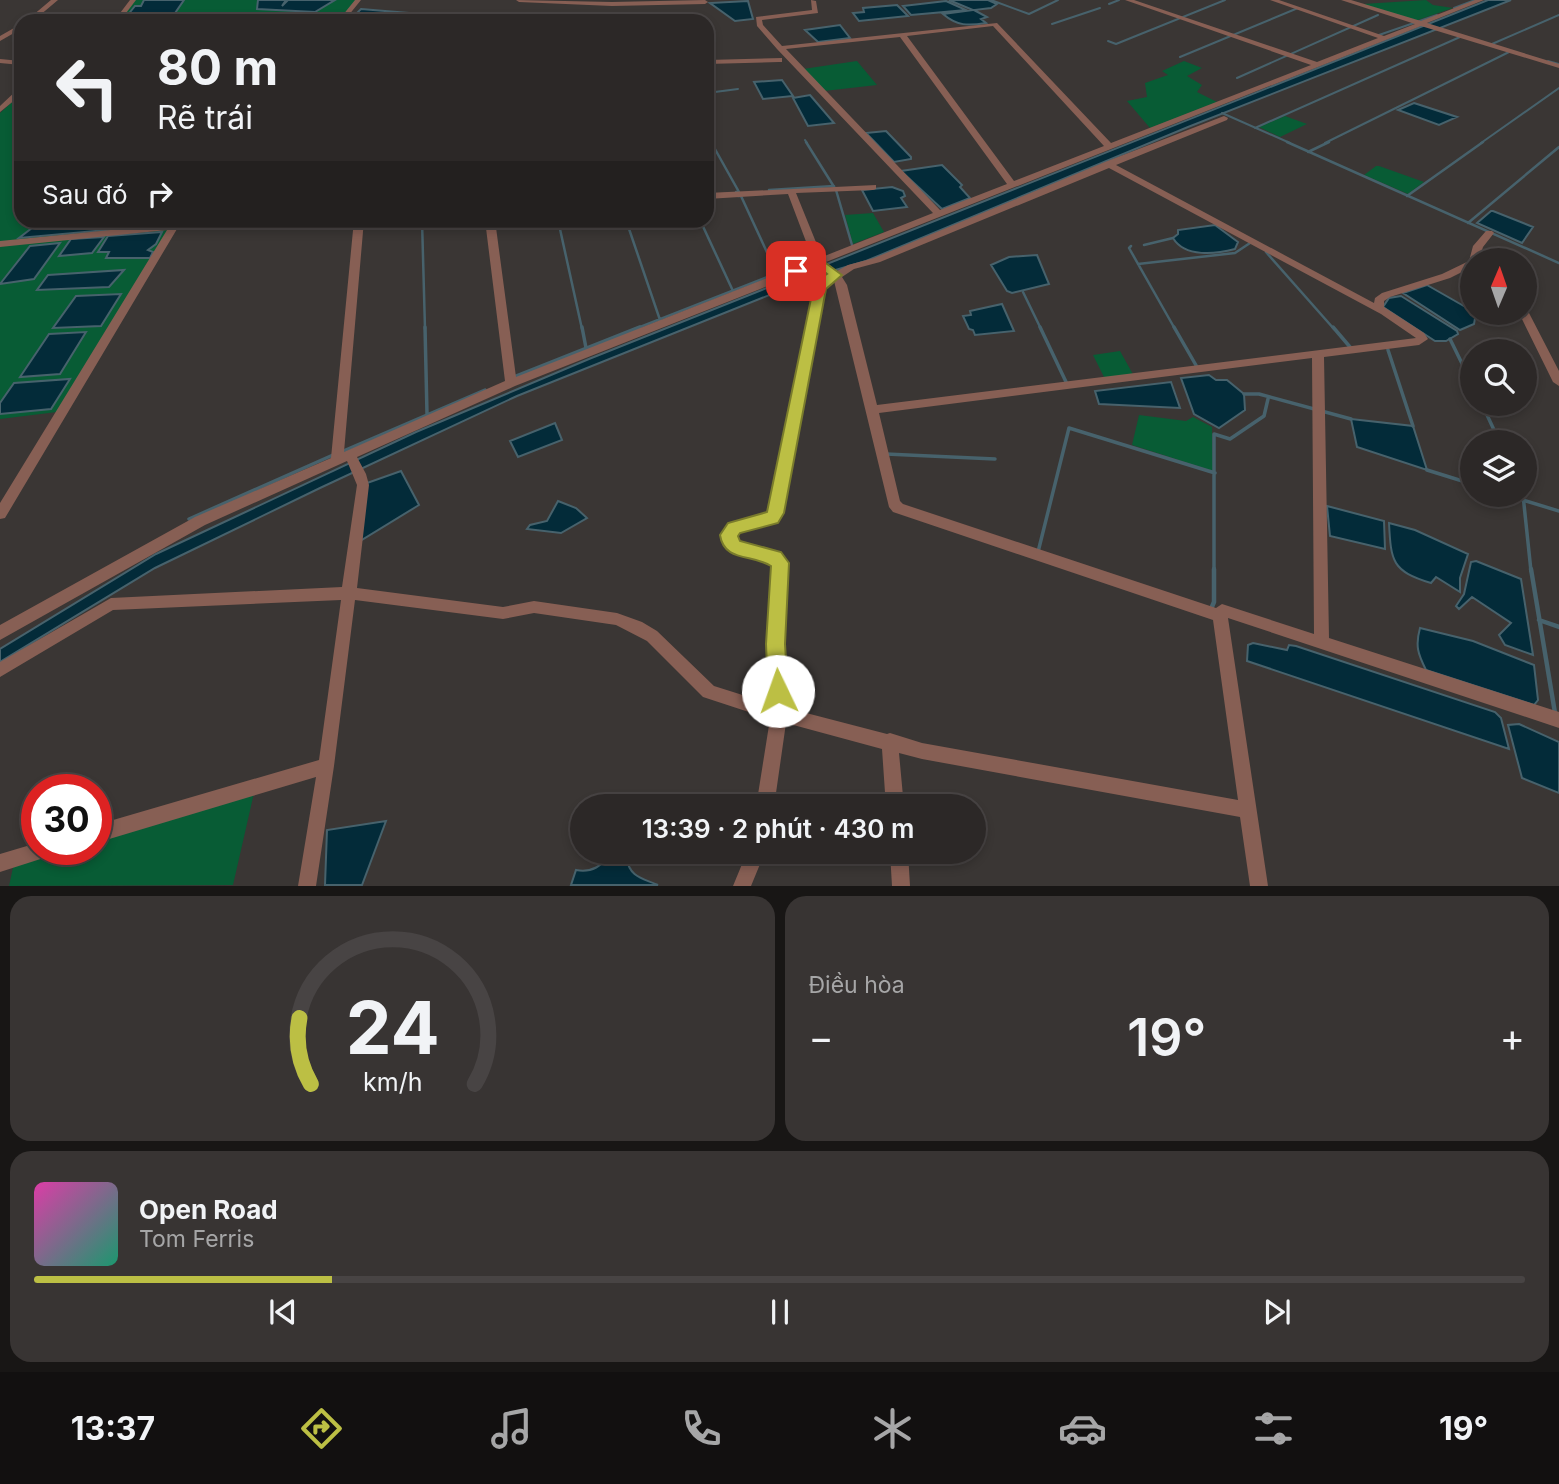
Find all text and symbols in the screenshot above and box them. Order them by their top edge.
text: 80 m [157,38,278,97]
icon: left [42,42,133,133]
text: Rẽ trái [157,98,253,137]
icon: right [141,175,179,213]
text: Sau đó [42,179,127,210]
pin [766,241,826,301]
north arrow [1460,248,1536,326]
map controls [1460,248,1537,507]
icon: arrive [777,252,815,290]
button: search [1460,339,1537,416]
button: layers [1460,430,1537,507]
position arrow [741,654,815,728]
speed limit sign: 30 [21,774,112,865]
text: 13:39 · 2 phút · 430 m [642,813,914,844]
text: Điều hòa [809,971,905,999]
text: 24 [345,984,439,1073]
text: 19° [1127,1006,1206,1069]
text: − [809,1014,834,1060]
text: + [1500,1014,1525,1060]
text: km/h [363,1067,422,1097]
text: Open Road [139,1194,278,1225]
text: Tom Ferris [139,1225,254,1253]
icon: previous [264,1293,302,1331]
icon: pause [761,1293,799,1331]
icon: next [1258,1293,1296,1331]
icon: directions [297,1404,346,1453]
icon: music [487,1404,536,1453]
icon: phone [677,1404,726,1453]
icon: climate [868,1404,917,1453]
icon: car [1058,1404,1107,1453]
icon: filters [1249,1404,1298,1453]
text: 13:37 [71,1409,155,1448]
text: 19° [1439,1409,1488,1448]

